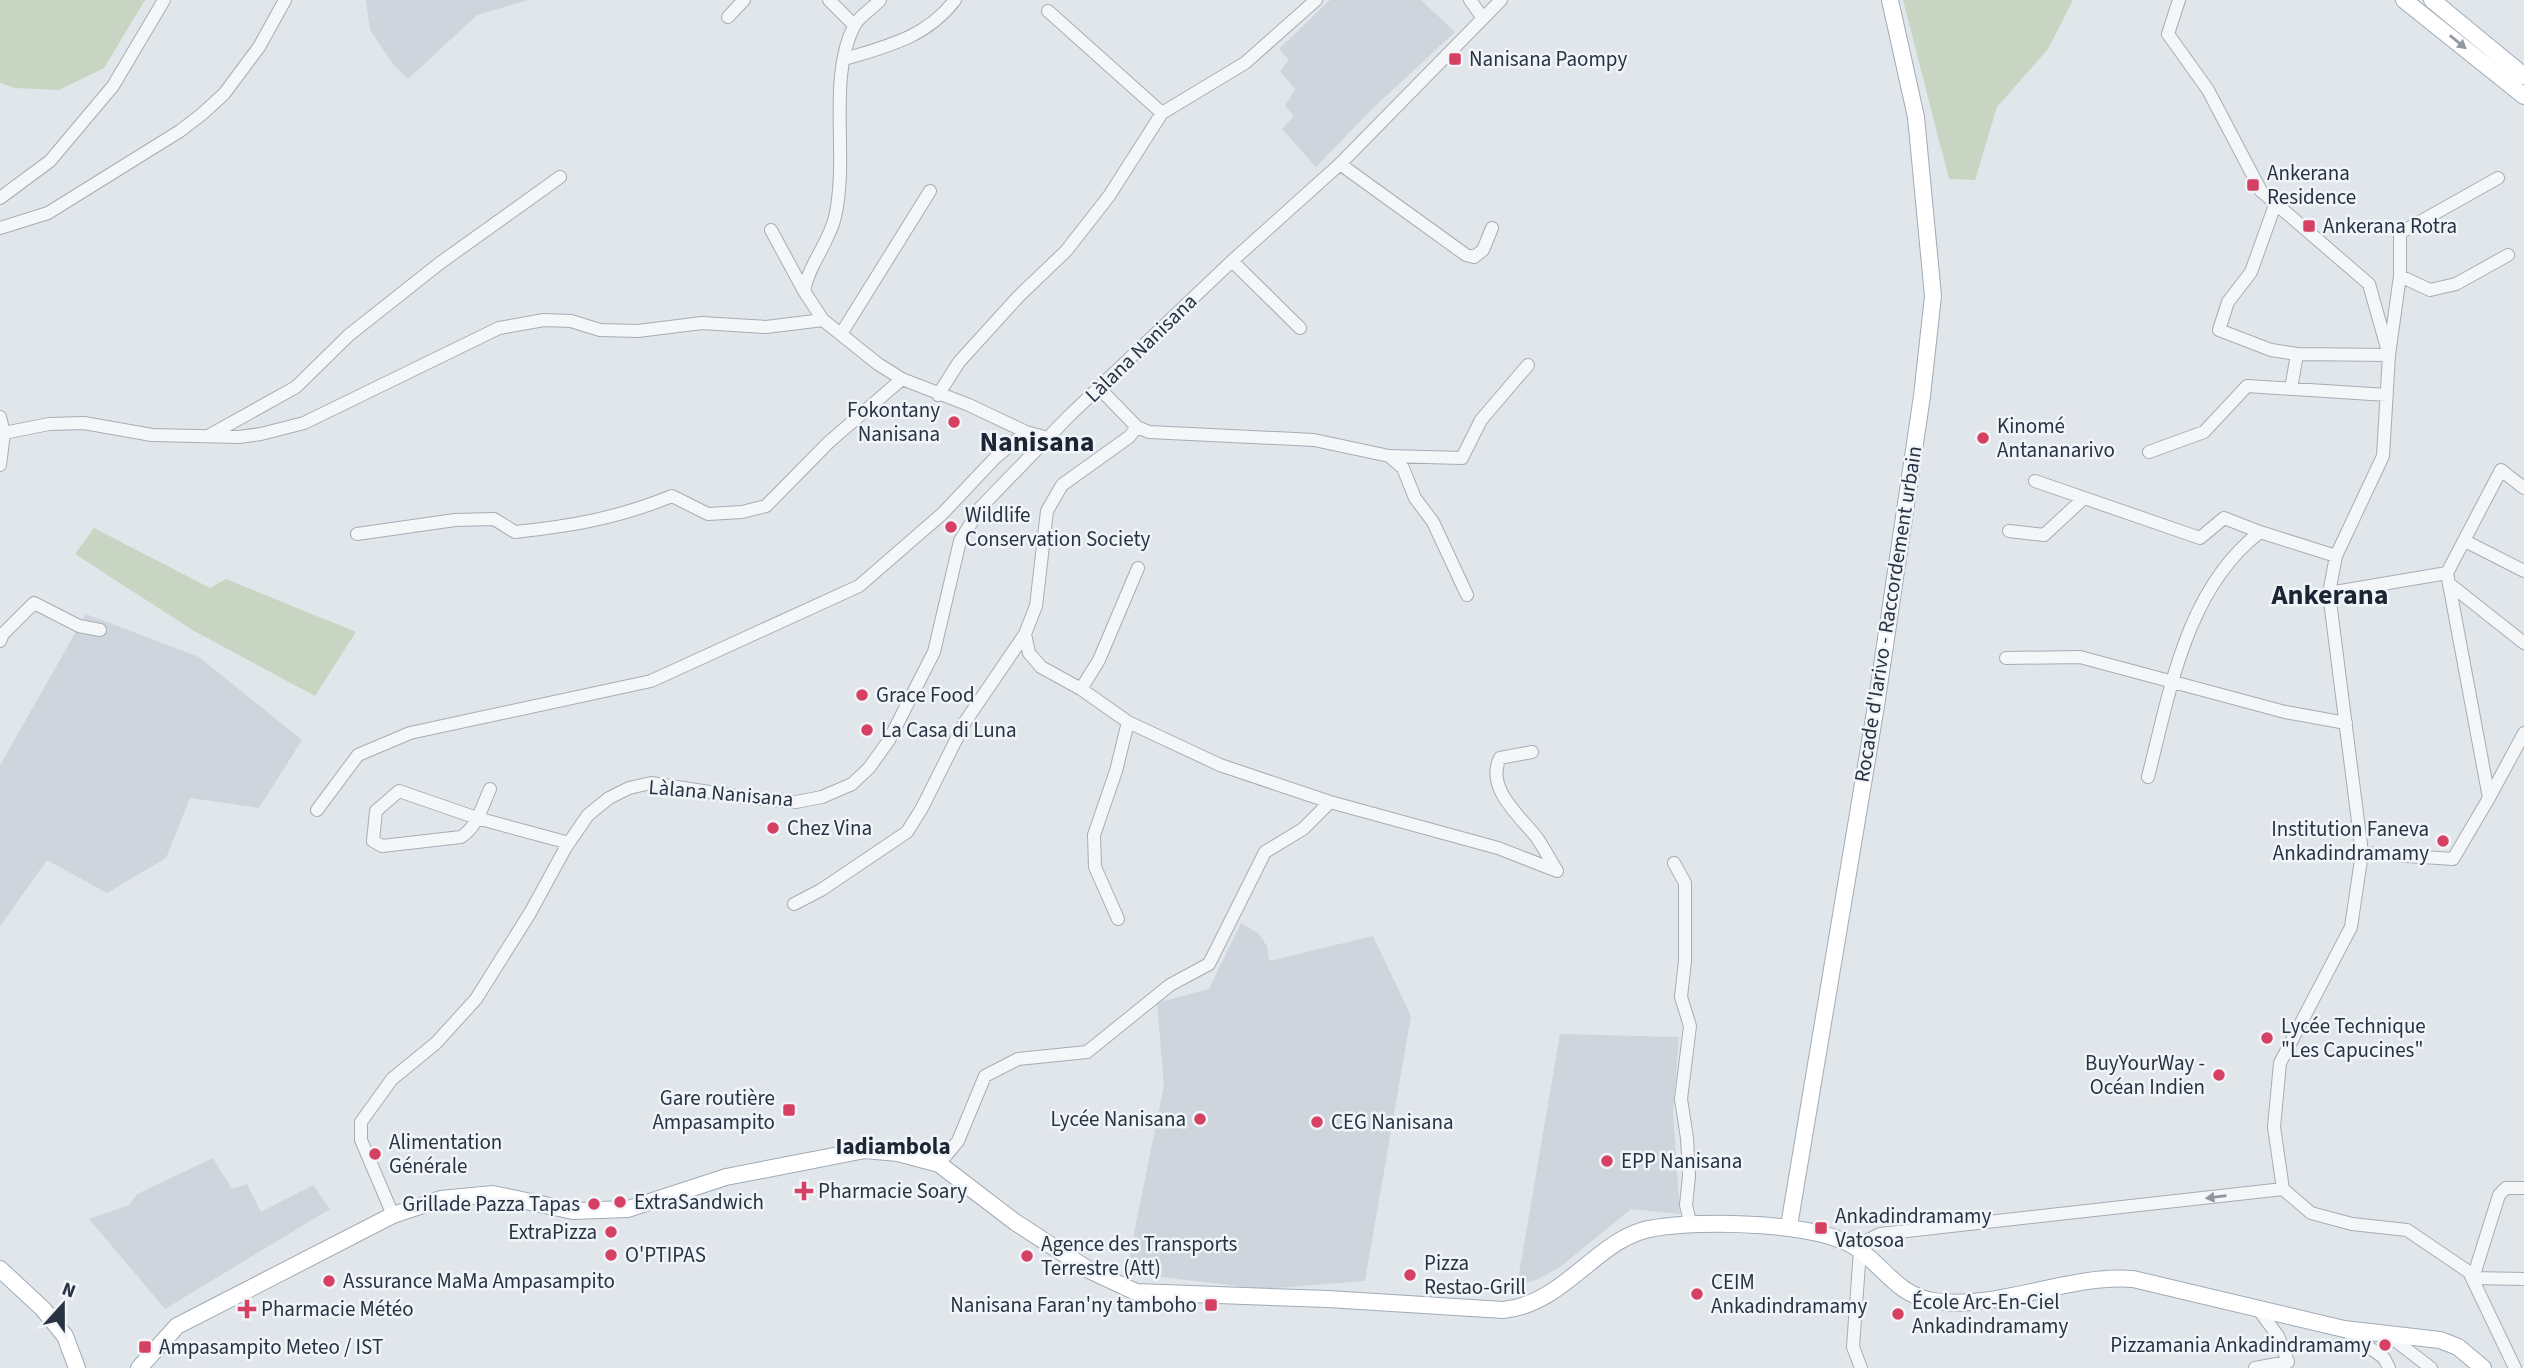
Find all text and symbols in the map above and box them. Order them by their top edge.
one-way arrow [2449,34,2467,49]
place label: Nanisana Paompy [1469,44,1627,74]
marker: Nanisana Paompy [1447,51,1463,67]
place label: Ankerana Residence [2267,158,2356,212]
marker: Ankerana Residence [2245,177,2261,193]
place label: Ankerana Rotra [2323,211,2457,241]
marker: Ankerana Rotra [2301,218,2317,234]
street label: Làlana Nanisana [1078,287,1204,409]
place label: Fokontany Nanisana [847,395,940,449]
place label: Kinomé Antananarivo [1997,411,2115,465]
marker: Fokontany Nanisana [946,414,962,430]
district label: Nanisana [979,422,1095,462]
marker: Kinomé Antananarivo [1975,430,1991,446]
street label: Rocade d'Iarivo - Raccordement urbain [1847,444,1929,784]
place label: Wildlife Conservation Society [965,500,1151,554]
marker: Wildlife Conservation Society [943,519,959,535]
district label: Ankerana [2270,575,2389,615]
place label: Grace Food [876,680,975,710]
marker: Grace Food [854,687,870,703]
place label: La Casa di Luna [881,715,1017,745]
marker: La Casa di Luna [859,722,875,738]
street label: Làlana Nanisana [647,772,795,814]
place label: Chez Vina [787,813,872,843]
place label: Institution Faneva Ankadindramamy [2271,814,2429,868]
marker: Chez Vina [765,820,781,836]
marker: Institution Faneva Ankadindramamy [2435,833,2451,849]
place label: Lycée Technique "Les Capucines" [2281,1011,2426,1065]
marker: Lycée Technique "Les Capucines" [2259,1030,2275,1046]
place label: BuyYourWay - Océan Indien [2085,1048,2205,1102]
marker: BuyYourWay - Océan Indien [2211,1067,2227,1083]
place label: Gare routière Ampasampito [652,1083,775,1137]
marker: Gare routière Ampasampito [781,1102,797,1118]
place label: Lycée Nanisana [1050,1104,1186,1134]
place label: CEG Nanisana [1331,1107,1454,1137]
marker: Lycée Nanisana [1192,1111,1208,1127]
marker: CEG Nanisana [1309,1114,1325,1130]
place label: Alimentation Générale [389,1127,502,1181]
district label: Iadiambola [835,1130,951,1163]
marker: Alimentation Générale [367,1146,383,1162]
place label: EPP Nanisana [1621,1146,1742,1176]
marker: EPP Nanisana [1599,1153,1615,1169]
place label: Pharmacie Soary [818,1176,967,1206]
marker: Pharmacie Soary [796,1183,812,1199]
place label: ExtraSandwich [634,1187,764,1217]
place label: Grillade Pazza Tapas [402,1189,580,1219]
one-way arrow [2205,1192,2227,1203]
marker: ExtraSandwich [612,1194,628,1210]
marker: Grillade Pazza Tapas [586,1196,602,1212]
place label: Ankadindramamy Vatosoa [1835,1201,1991,1255]
place label: ExtraPizza [508,1217,597,1247]
marker: Ankadindramamy Vatosoa [1813,1220,1829,1236]
marker: ExtraPizza [603,1224,619,1240]
place label: Agence des Transports Terrestre (Att) [1041,1229,1238,1283]
place label: O'PTIPAS [625,1240,706,1270]
marker: O'PTIPAS [603,1247,619,1263]
marker: Agence des Transports Terrestre (Att) [1019,1248,1035,1264]
place label: Pizza Restao-Grill [1424,1248,1526,1302]
place label: Assurance MaMa Ampasampito [343,1266,615,1296]
marker: Pizza Restao-Grill [1402,1267,1418,1283]
place label: CEIM Ankadindramamy [1711,1267,1867,1321]
north arrow [28,1270,98,1340]
marker: Assurance MaMa Ampasampito [321,1273,337,1289]
text: N [58,1276,79,1305]
marker: CEIM Ankadindramamy [1689,1286,1705,1302]
place label: École Arc-En-Ciel Ankadindramamy [1912,1287,2068,1341]
place label: Nanisana Faran'ny tamboho [950,1290,1197,1320]
place label: Pharmacie Météo [261,1294,414,1324]
marker: Nanisana Faran'ny tamboho [1203,1297,1219,1313]
marker: Pharmacie Météo [239,1301,255,1317]
marker: École Arc-En-Ciel Ankadindramamy [1890,1306,1906,1322]
place label: Pizzamania Ankadindramamy [2110,1330,2371,1360]
place label: Ampasampito Meteo / IST [159,1332,383,1362]
marker: Pizzamania Ankadindramamy [2377,1337,2393,1353]
marker: Ampasampito Meteo / IST [137,1339,153,1355]

